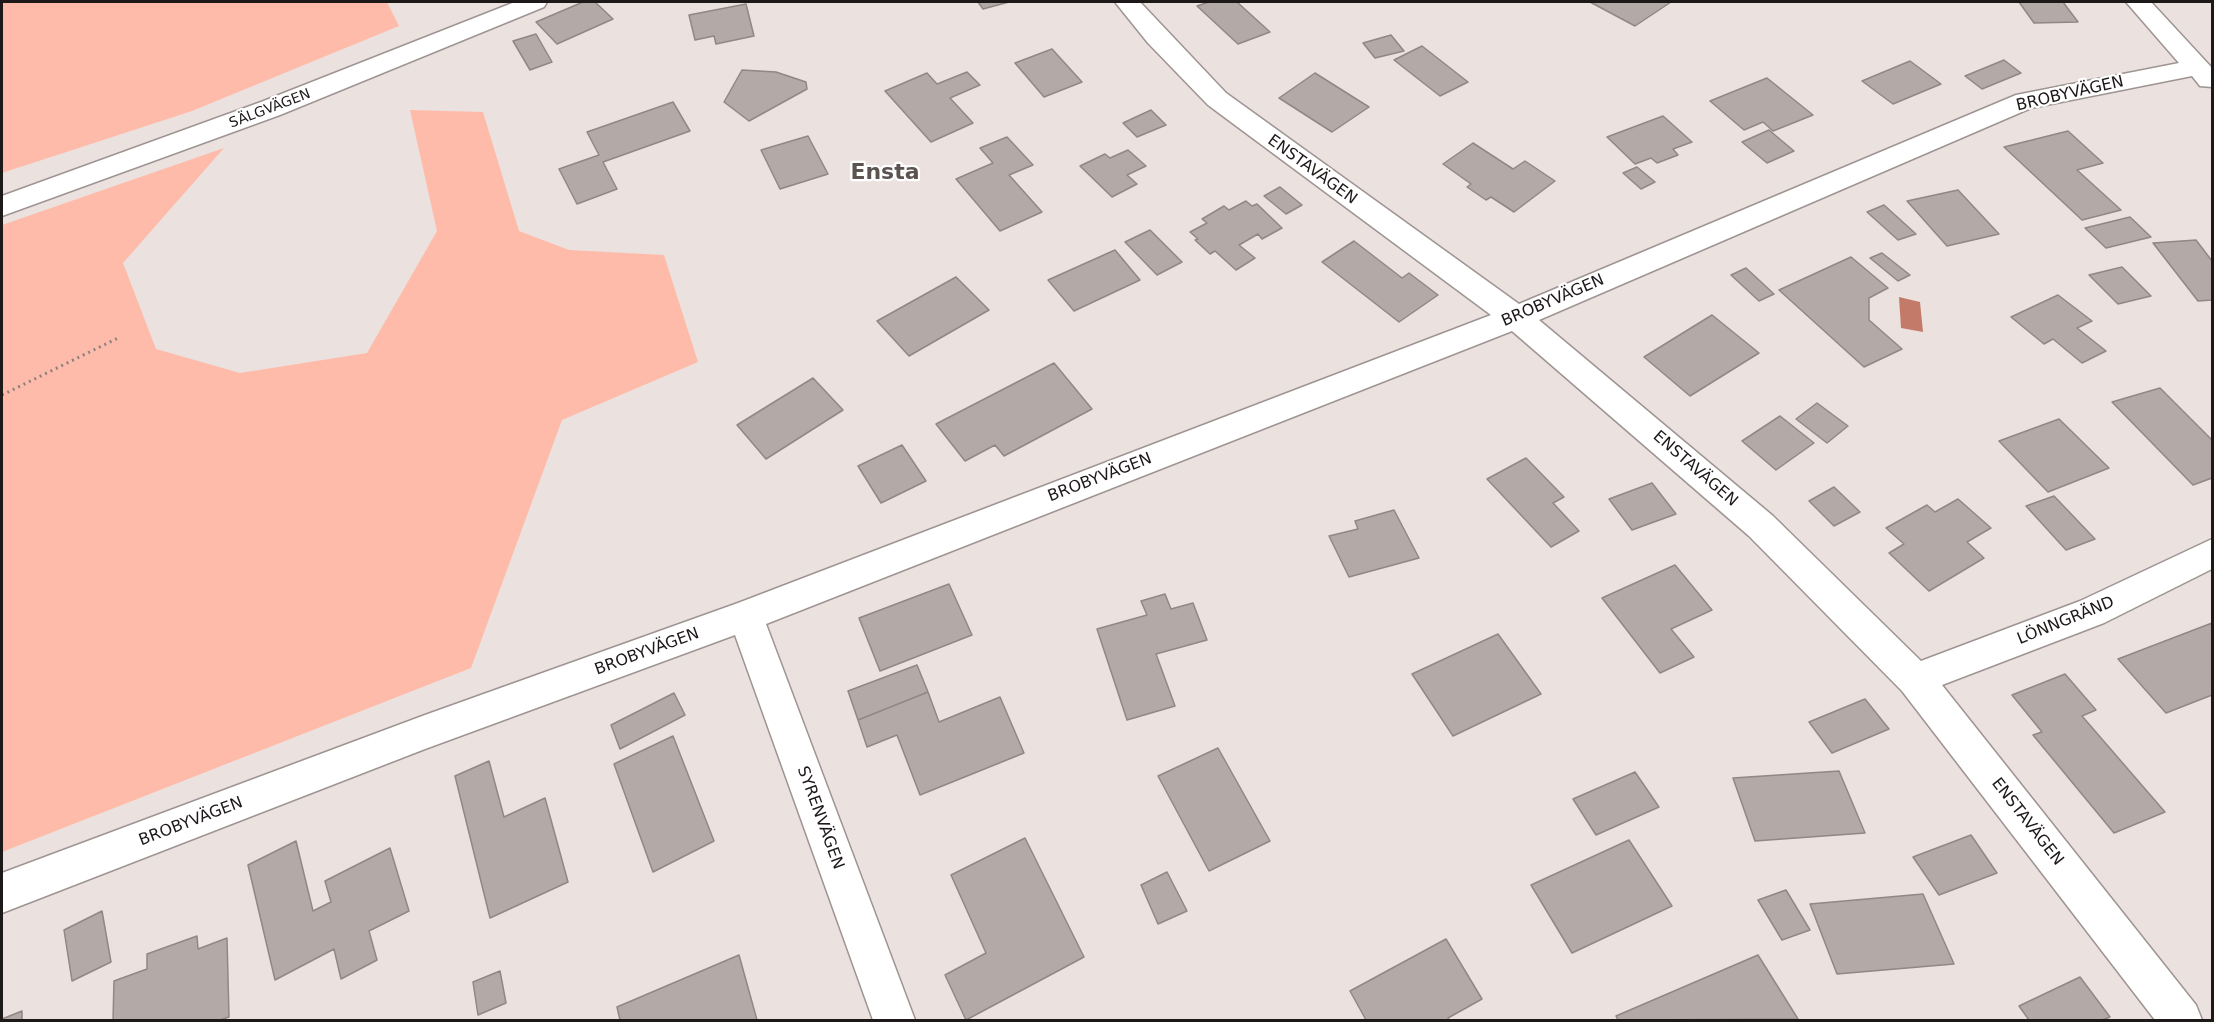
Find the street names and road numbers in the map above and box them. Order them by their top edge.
street label: BROBYVÄGEN [2014,72,2126,116]
street label: SÄLGVÄGEN [227,86,313,132]
street label: ENSTAVÄGEN [1264,131,1360,209]
street label: BROBYVÄGEN [1499,271,1607,331]
street label: ENSTAVÄGEN [1649,427,1741,511]
street label: BROBYVÄGEN [1045,449,1155,507]
street label: LÖNNGRÄND [2015,593,2117,649]
street label: BROBYVÄGEN [592,624,702,680]
street label: SYRENVÄGEN [792,764,848,872]
street label: ENSTAVÄGEN [1987,774,2067,870]
street label: BROBYVÄGEN [136,793,246,851]

